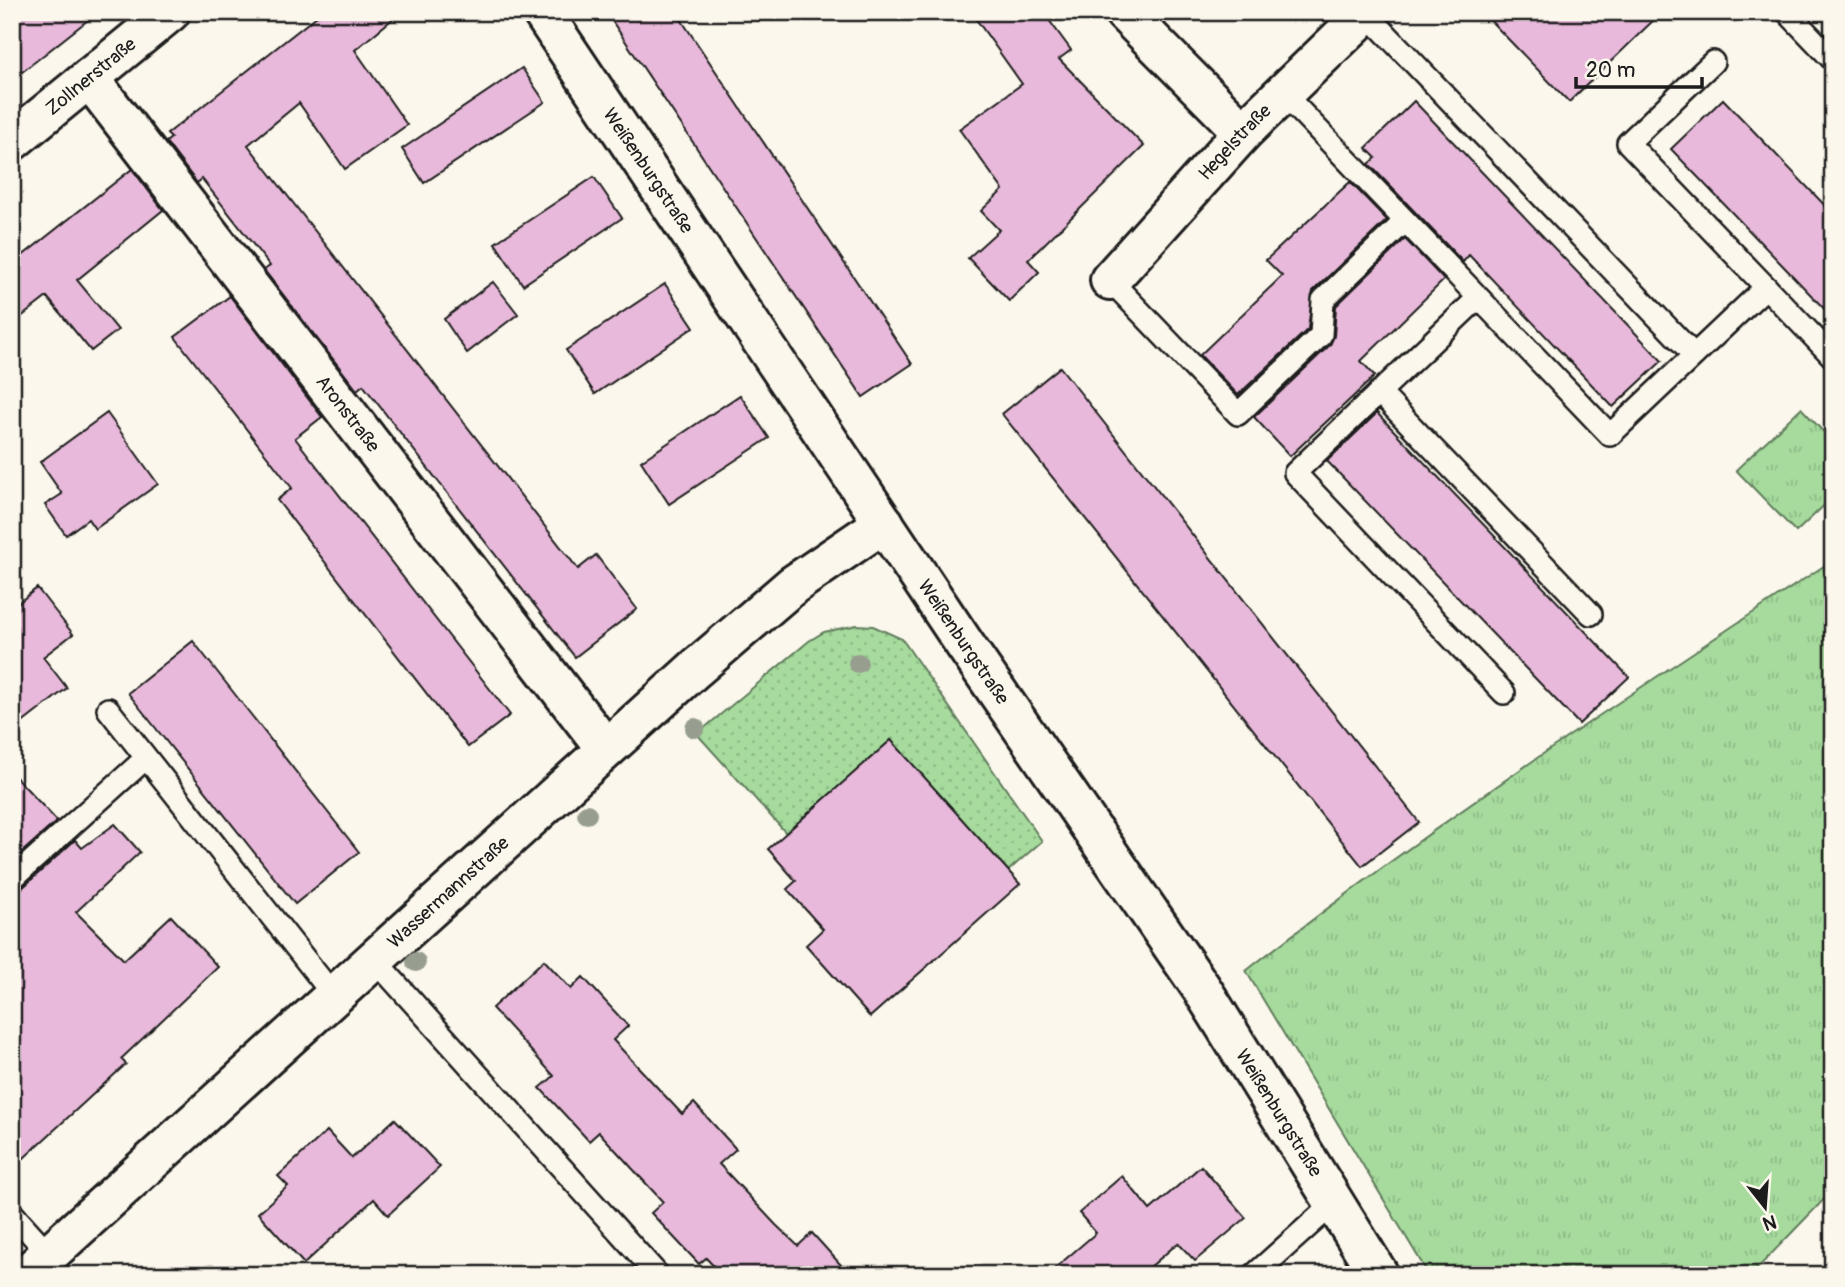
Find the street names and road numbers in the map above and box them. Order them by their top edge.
street label: Zollnerstraße [41,32,142,121]
street label: Hegelstraße [1193,99,1277,185]
street label: Weißenburgstraße [598,103,699,239]
street label: Aronstraße [311,371,385,458]
street label: Weißenburgstraße [913,575,1015,710]
street label: Wassermannstraße [383,831,515,954]
street label: Weißenburgstraße [1230,1045,1328,1182]

